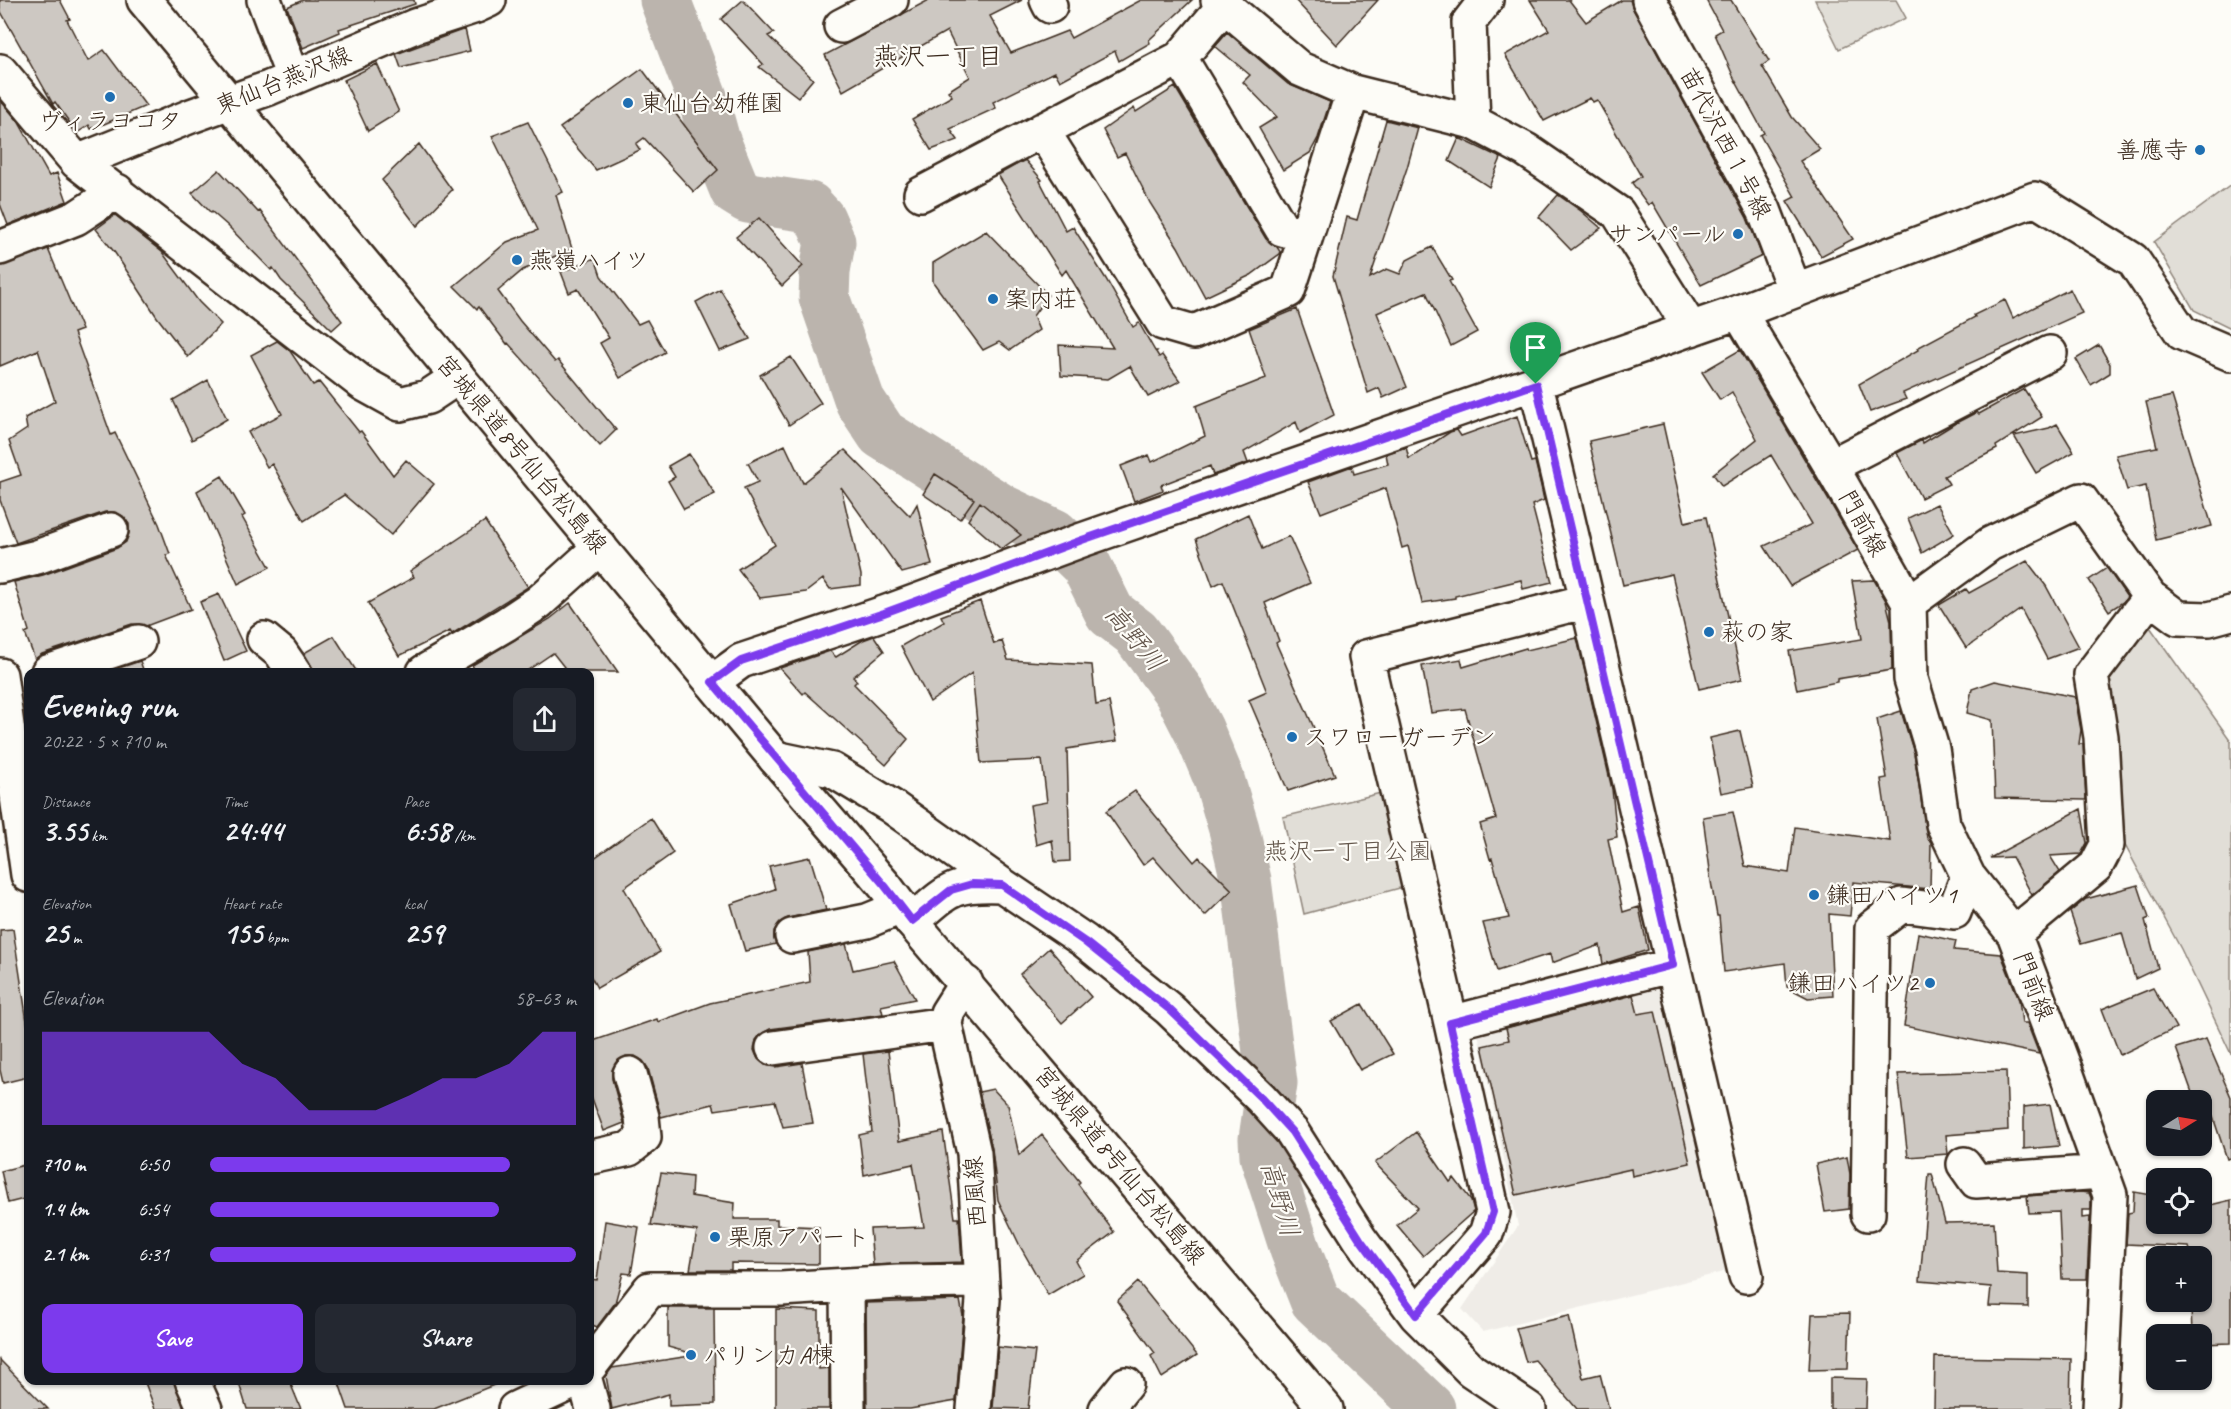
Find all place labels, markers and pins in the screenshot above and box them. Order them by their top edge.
place label: 東仙台幼稚園 [640,88,784,118]
marker: ヴィラヨコタ [103,90,117,104]
marker: 東仙台幼稚園 [621,96,635,110]
place label: ヴィラヨコタ [38,106,182,136]
place label: 善應寺 [2116,135,2188,165]
marker: 善應寺 [2193,143,2207,157]
place label: サンパール [1608,219,1726,249]
marker: サンパール [1731,227,1745,241]
place label: 燕嶺ハイツ [529,245,649,275]
marker: 燕嶺ハイツ [510,253,524,267]
place label: 案内荘 [1005,284,1077,314]
marker: 案内荘 [986,292,1000,306]
pin [1510,322,1561,384]
place label: 萩の家 [1721,617,1793,647]
marker: 萩の家 [1702,625,1716,639]
place label: スワローガーデン [1304,722,1496,752]
marker: スワローガーデン [1285,730,1299,744]
place label: 鎌田ハイツ1 [1826,880,1958,910]
marker: 鎌田ハイツ1 [1807,888,1821,902]
place label: 鎌田ハイツ2 [1787,968,1920,998]
marker: 鎌田ハイツ2 [1923,976,1937,990]
place label: 栗原アパート [727,1222,870,1252]
marker: 栗原アパート [708,1230,722,1244]
place label: パリンカA棟 [703,1340,835,1370]
marker: パリンカA棟 [684,1348,698,1362]

